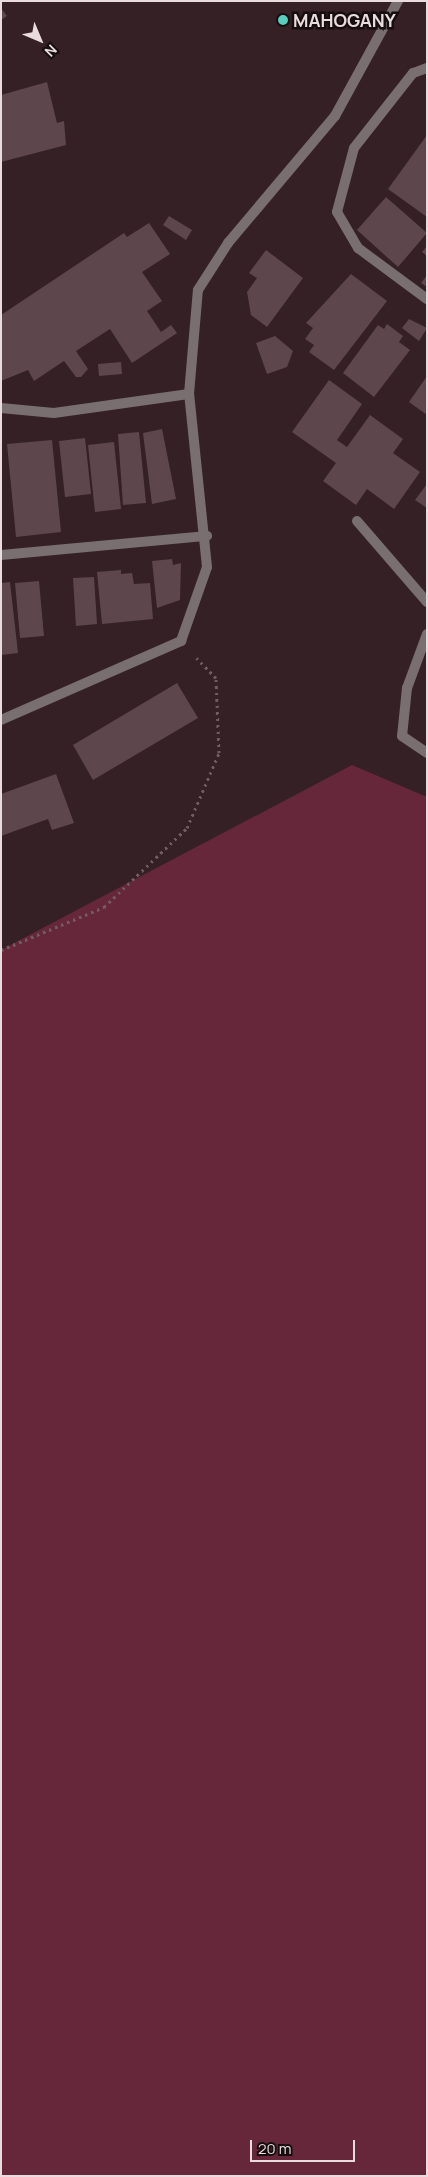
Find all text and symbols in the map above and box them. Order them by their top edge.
place label: MAHOGANY [293,9,396,31]
marker: MAHOGANY [277,14,289,26]
north arrow [15,15,65,65]
text: N [41,41,61,61]
scale bar [253,2130,358,2162]
text: 20 m [258,2138,291,2159]

